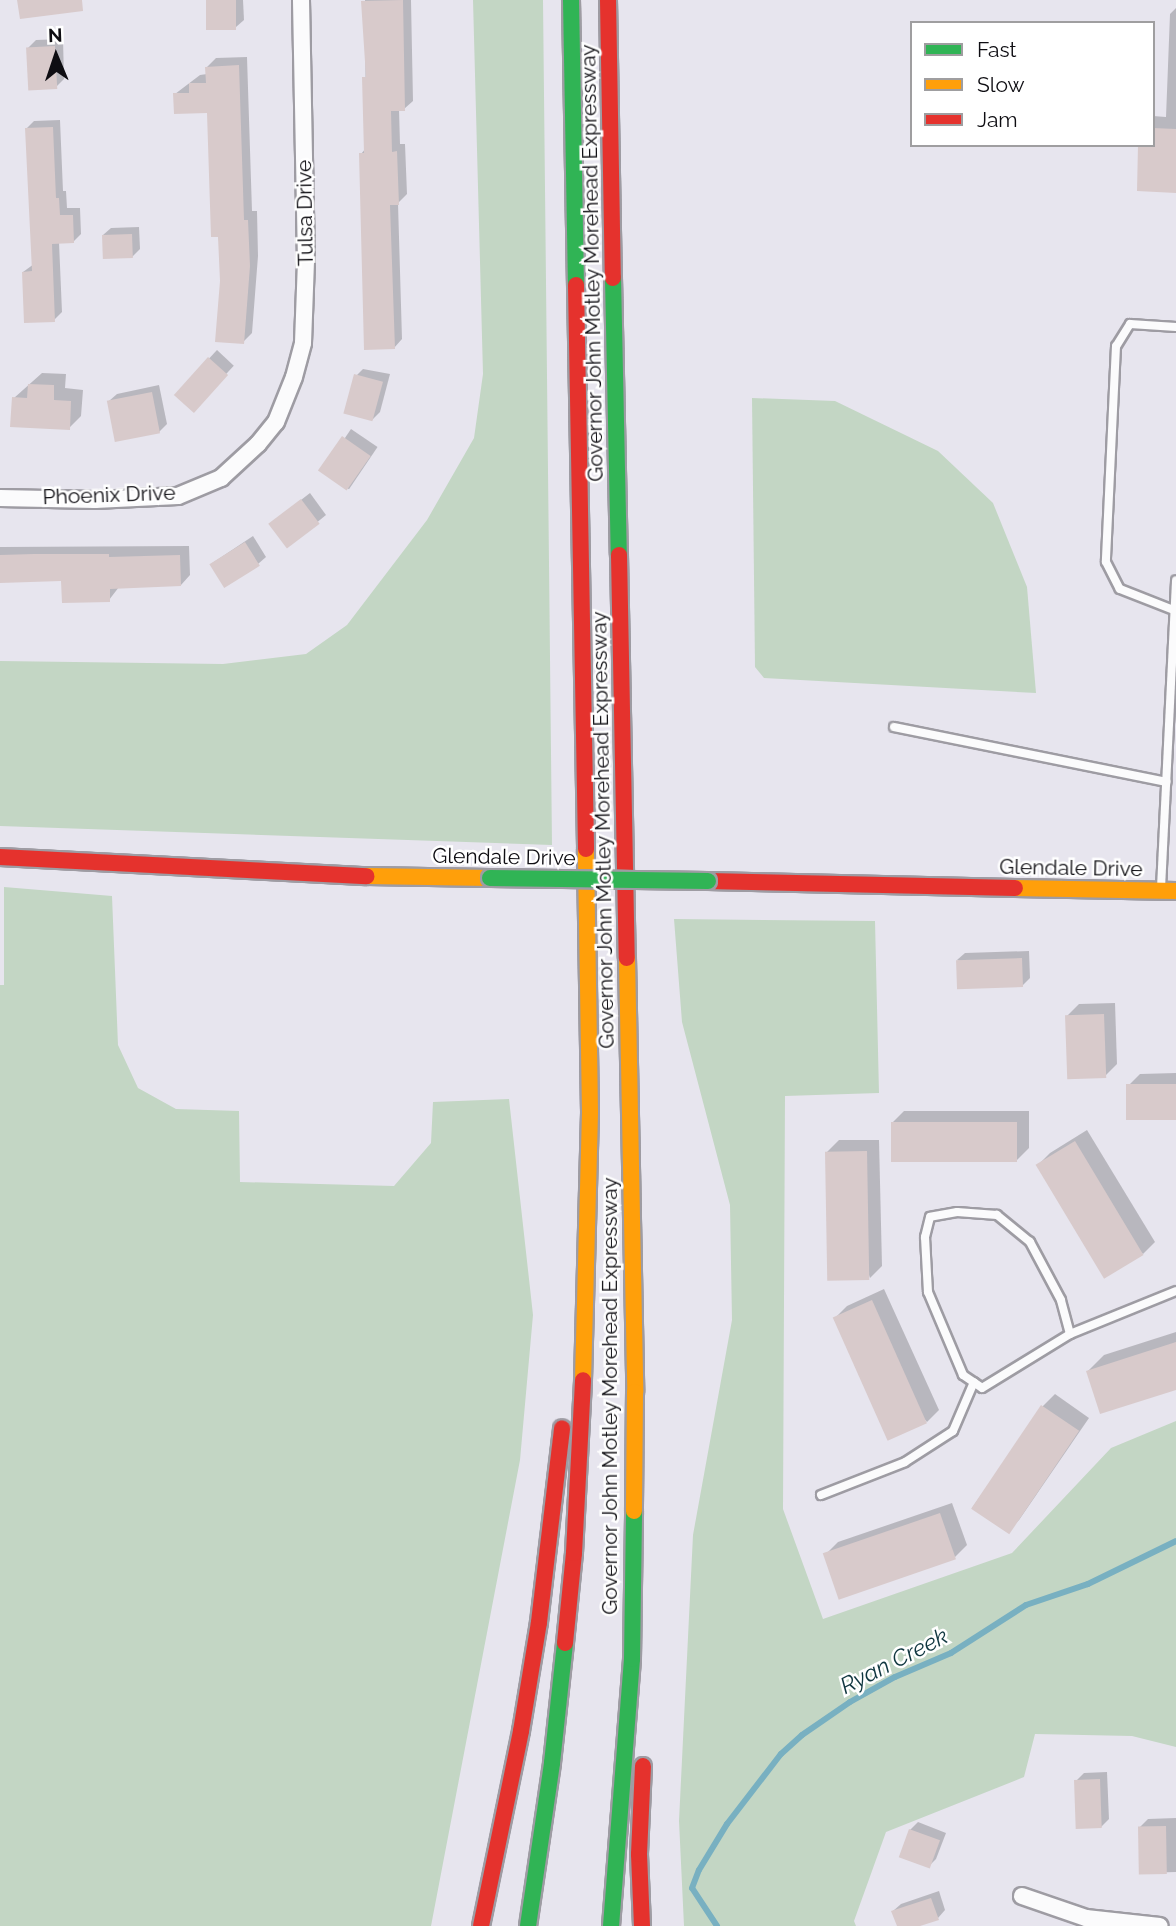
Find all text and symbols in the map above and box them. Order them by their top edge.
north arrow [21,21,91,91]
legend [910,21,1155,147]
text: N [48,24,63,46]
text: Fast [977,37,1017,62]
street label: Governor John Motley Morehead Expressway [576,43,608,483]
text: Slow [977,72,1025,97]
text: Jam [977,107,1018,132]
street label: Tulsa Drive [291,160,319,266]
street label: Phoenix Drive [42,480,176,510]
street label: Governor John Motley Morehead Expressway [587,610,619,1050]
street label: Glendale Drive [432,843,576,871]
street label: Glendale Drive [999,854,1143,882]
street label: Governor John Motley Morehead Expressway [597,1176,623,1616]
water label: Ryan Creek [835,1622,953,1700]

